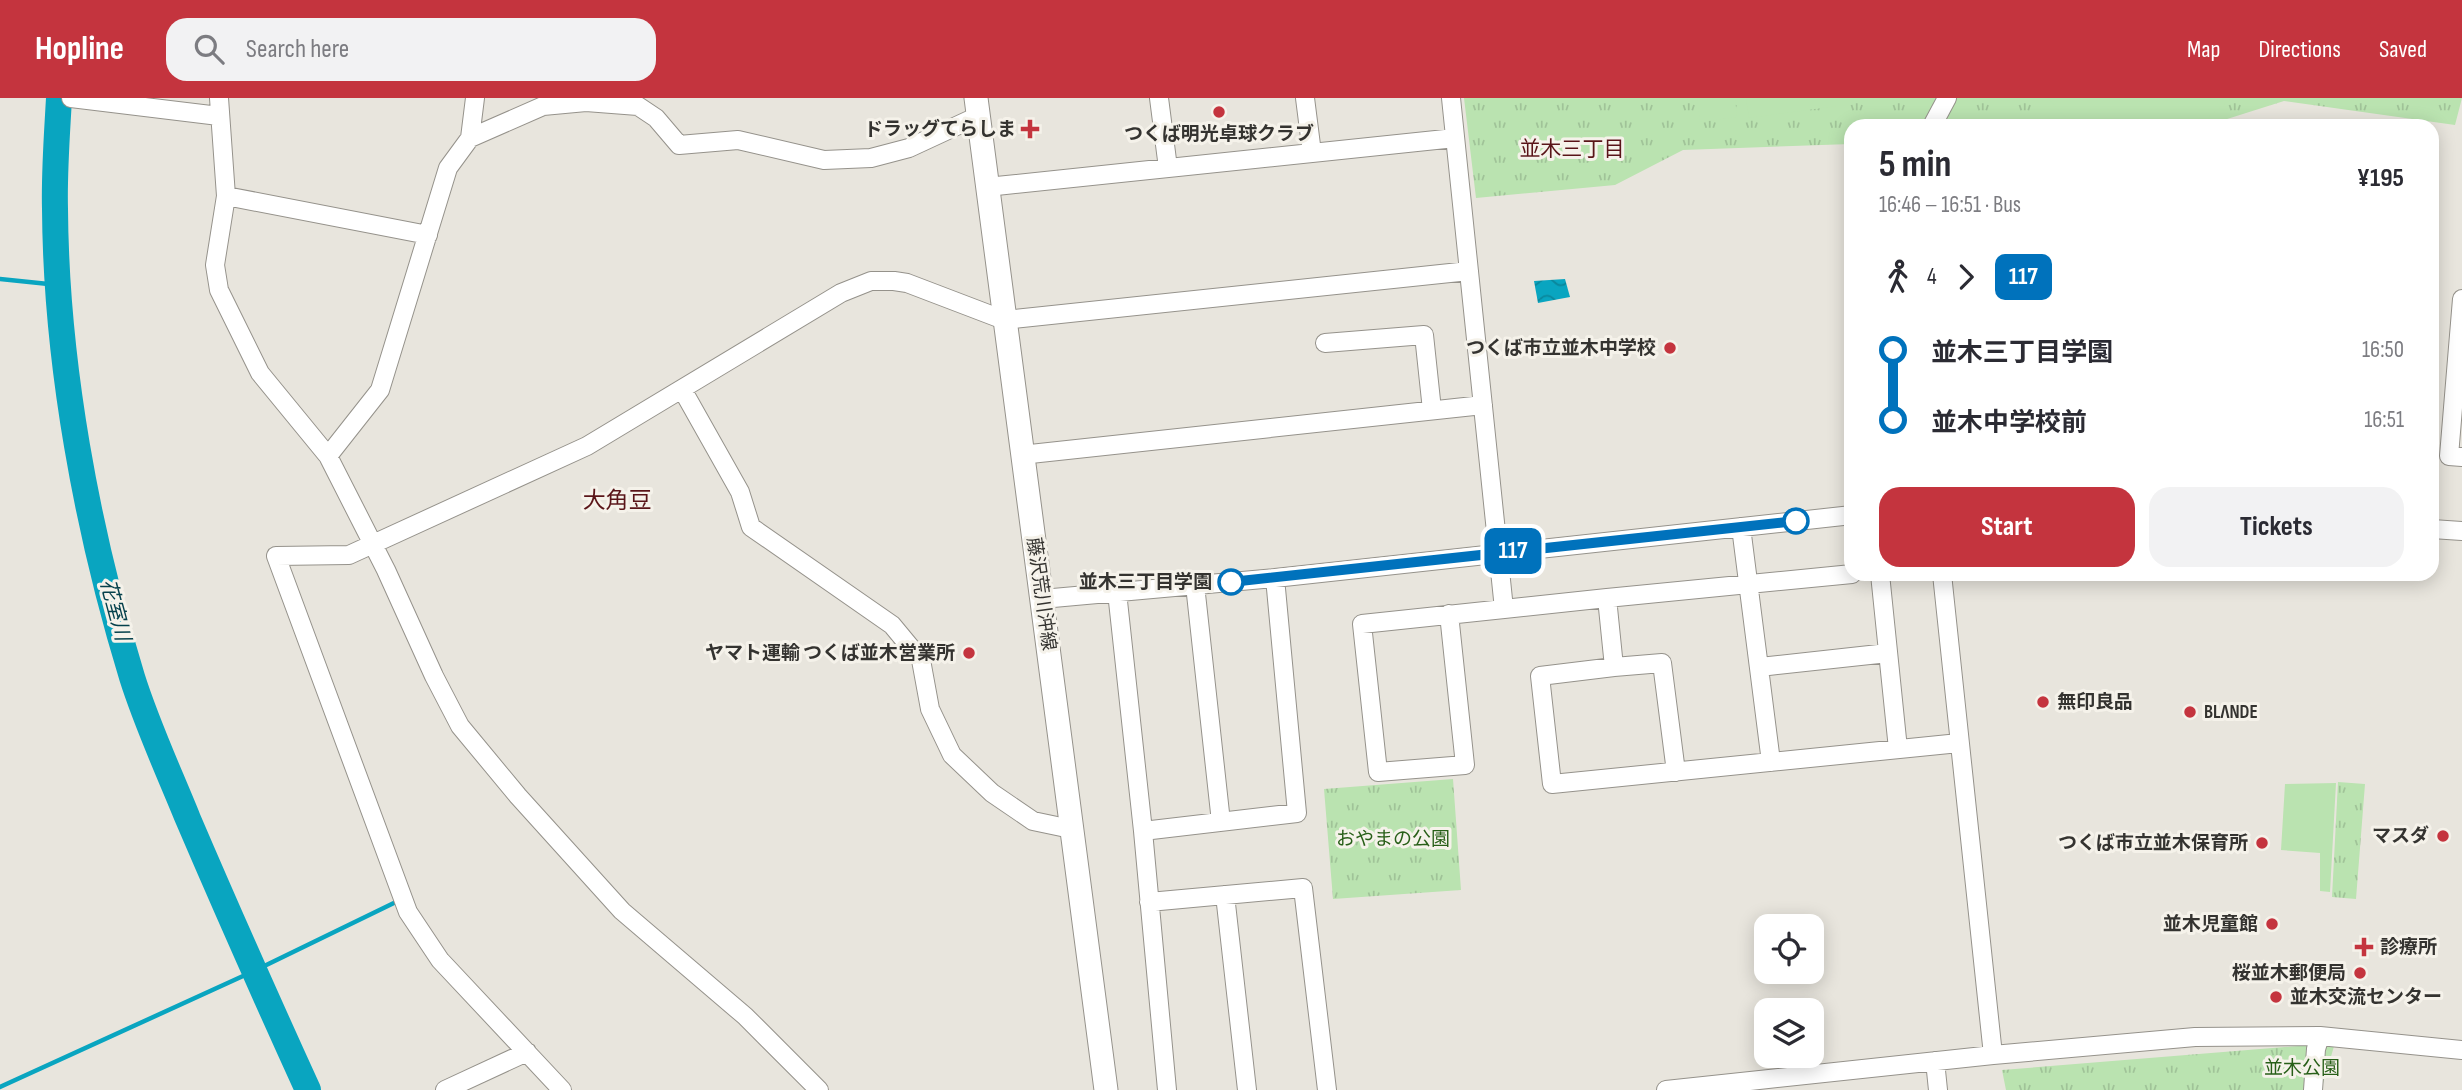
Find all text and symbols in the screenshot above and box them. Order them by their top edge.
search box [166,18,656,81]
text: Hopline [35,29,124,69]
icon: search [190,30,228,68]
text: Search here [246,34,349,65]
text: Map [2187,35,2220,64]
text: Directions [2258,35,2341,64]
text: Saved [2379,35,2427,64]
marker: つくば明光卓球クラブ [1211,104,1227,120]
place label: ドラッグてらしま [864,118,1016,141]
marker: ドラッグてらしま [1022,121,1038,137]
place label: つくば明光卓球クラブ [1124,123,1314,146]
district label: 並木三丁目 [1520,137,1625,162]
text: 5 min [1879,142,1951,187]
text: ¥195 [2357,163,2404,194]
text: 16:46 – 16:51 · Bus [1879,191,2021,219]
icon: walk [1879,258,1917,296]
icon: forward [1947,258,1985,296]
text: 117 [2009,262,2038,291]
text: 4 [1927,263,1937,291]
text: 16:50 [2362,336,2404,364]
place label: つくば市立並木中学校 [1466,337,1656,360]
text: 並木三丁目学園 [1931,338,2113,369]
marker: つくば市立並木中学校 [1662,340,1678,356]
text: 16:51 [2364,406,2404,434]
text: 並木中学校前 [1931,408,2087,439]
district label: 大角豆 [583,487,652,515]
button: Start [1879,487,2135,567]
button: Tickets [2149,487,2404,567]
unlabelled marker [1783,508,1809,534]
line badge: 117 [1473,528,1553,574]
street label: 藤沢荒川沖線 [1022,536,1060,652]
text: 117 [1498,536,1528,565]
marker: 並木三丁目学園 [1218,569,1244,595]
place label: 並木三丁目学園 [1079,571,1212,594]
water label: 花室川 [95,576,136,646]
place label: ヤマト運輸 つくば並木営業所 [705,642,955,665]
marker: ヤマト運輸 つくば並木営業所 [961,645,977,661]
place label: 無印良品 [2057,691,2133,714]
marker: 無印良品 [2035,694,2051,710]
place label: BLΛNDE [2204,701,2258,724]
marker: BLΛNDE [2182,704,2198,720]
place label: マスダ [2372,825,2429,848]
park label: おやまの公園 [1336,828,1450,851]
marker: マスダ [2435,828,2451,844]
place label: つくば市立並木保育所 [2058,832,2248,855]
marker: つくば市立並木保育所 [2254,835,2270,851]
place label: 並木児童館 [2163,913,2258,936]
map controls [1754,914,1824,1068]
button: locate [1754,914,1824,984]
marker: 並木児童館 [2264,916,2280,932]
place label: 診療所 [2380,936,2437,959]
marker: 診療所 [2354,937,2374,957]
place label: 桜並木郵便局 [2232,962,2346,985]
marker: 桜並木郵便局 [2352,965,2368,981]
place label: 並木交流センター [2290,986,2442,1009]
marker: 並木交流センター [2268,989,2284,1005]
button: layers [1754,998,1824,1068]
park label: 並木公園 [2264,1057,2340,1080]

